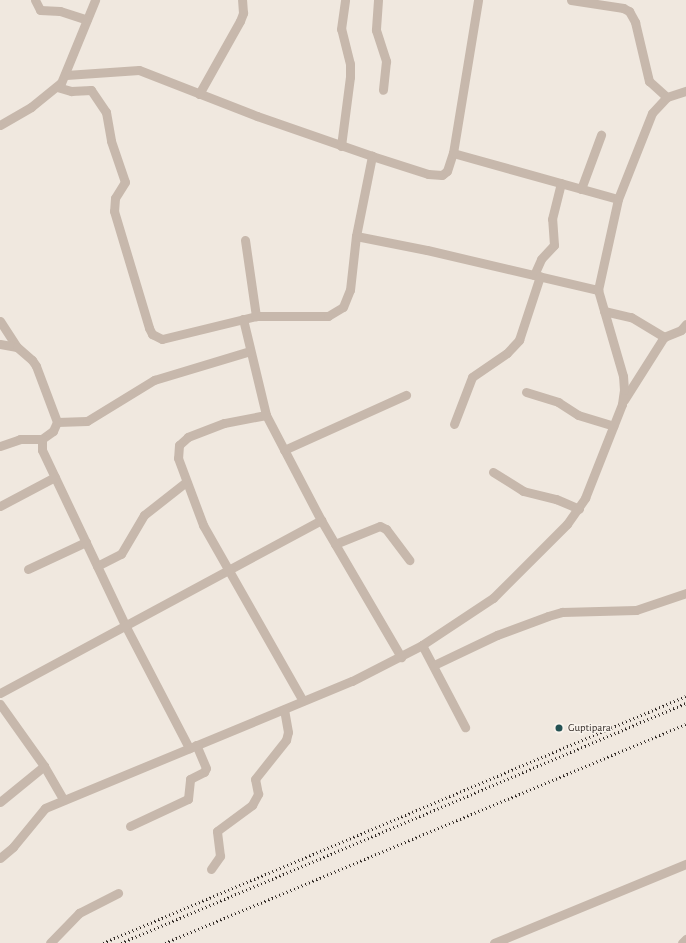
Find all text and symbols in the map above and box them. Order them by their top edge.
place label: Guptipara [568,721,611,735]
marker: Guptipara [553,722,565,734]

